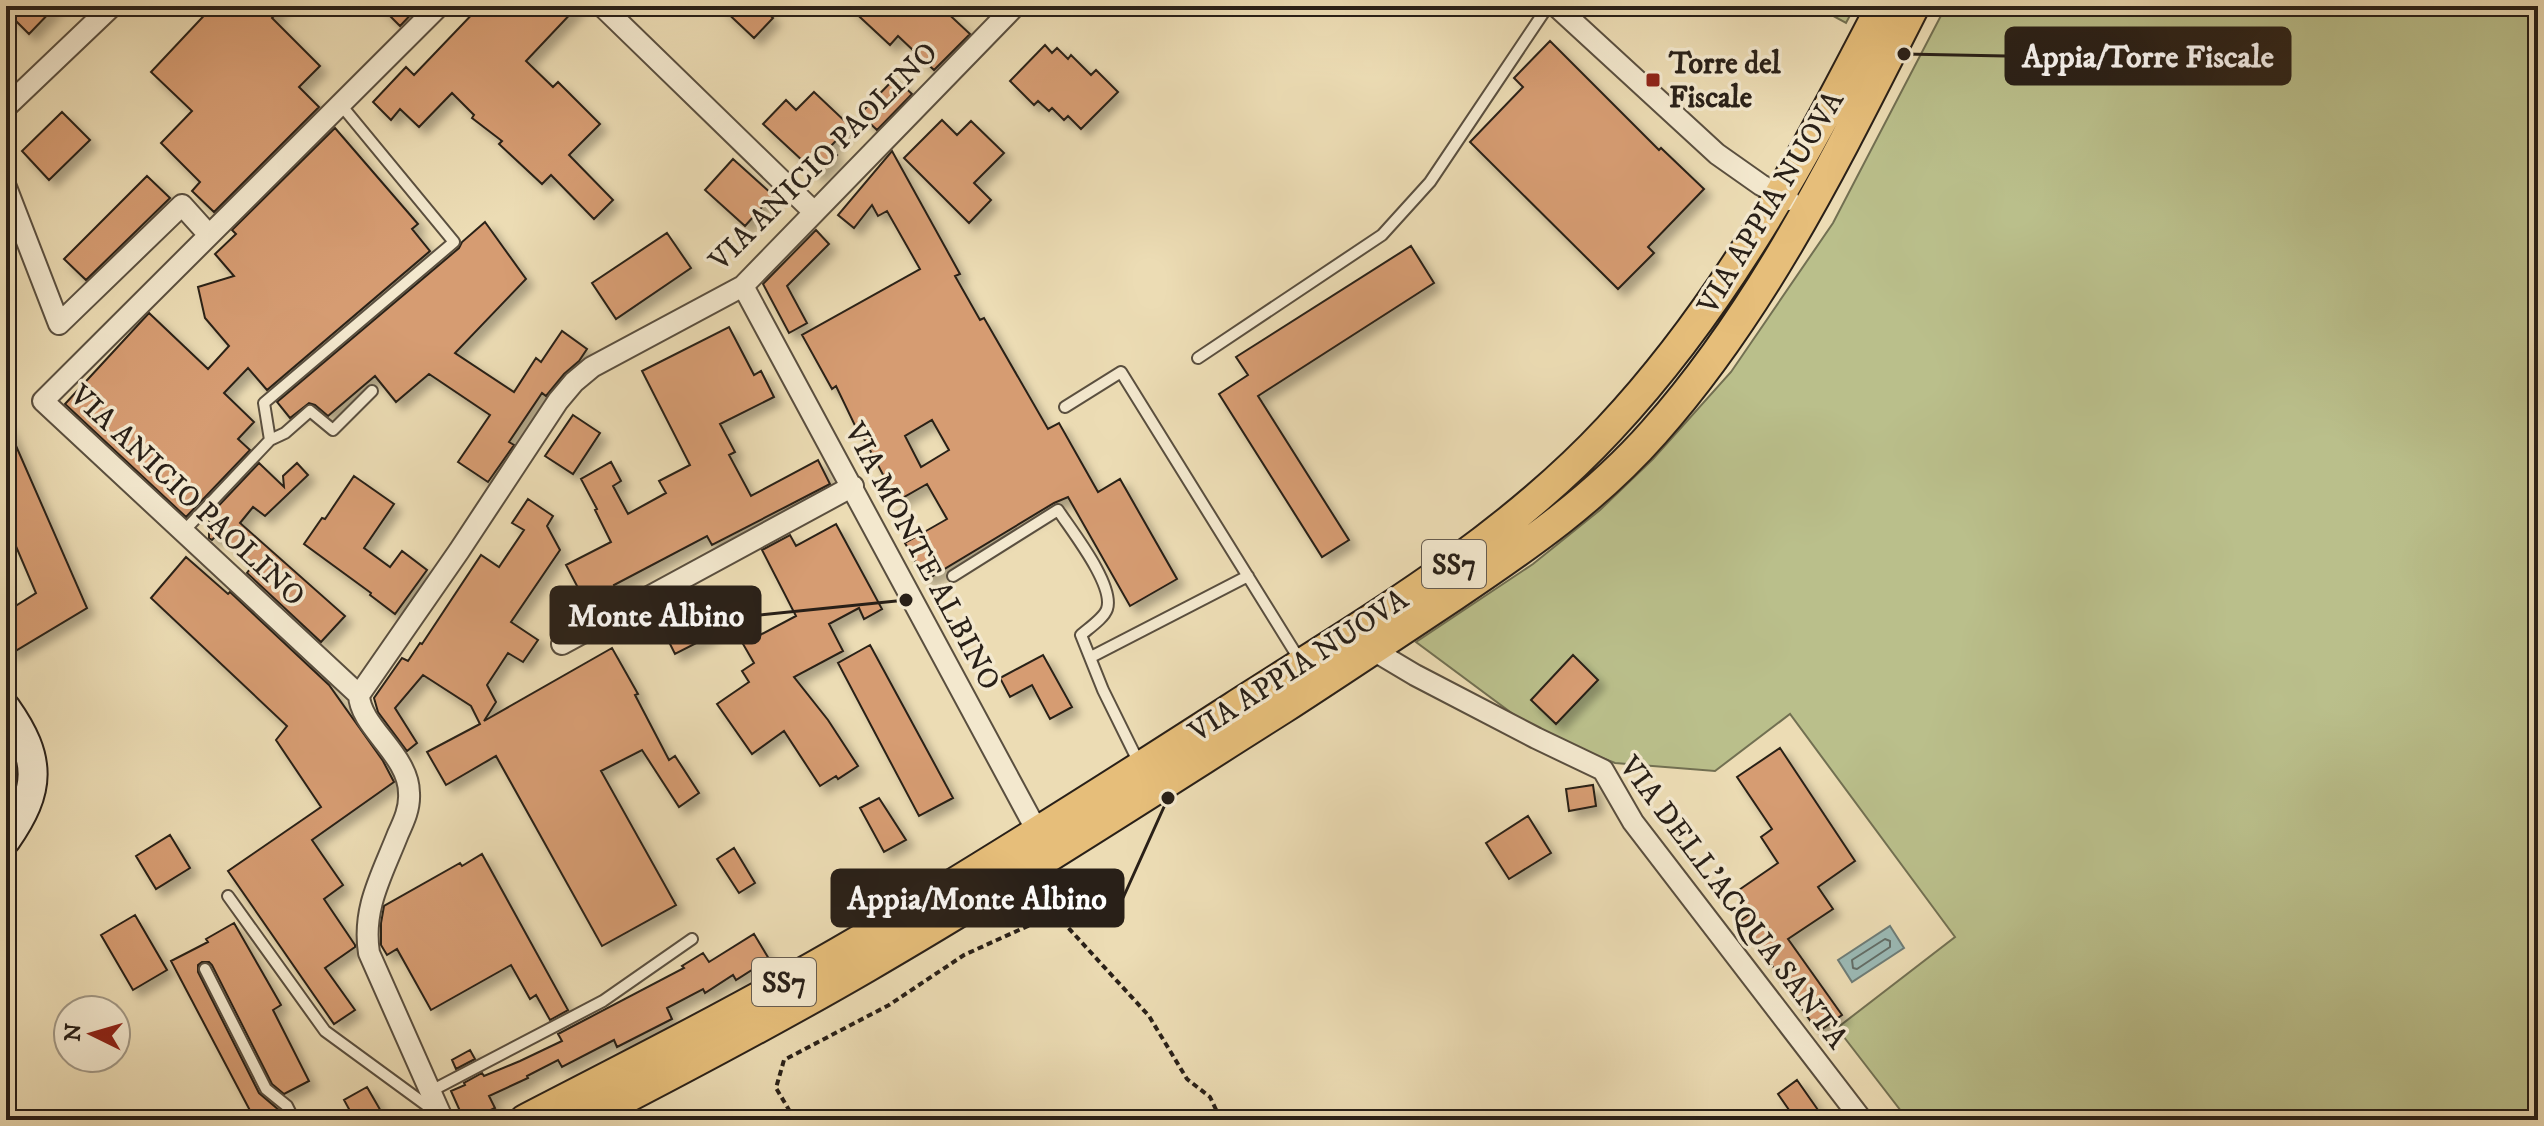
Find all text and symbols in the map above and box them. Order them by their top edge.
callout: Appia/Torre Fiscale [2006,28,2290,84]
street label: VIA ANICIO PAOLINO [701,35,946,280]
text: Appia/Torre Fiscale [2021,38,2274,78]
place label: Torre del Fiscale [1668,46,1782,117]
marker: Torre del Fiscale [1644,71,1662,89]
street label: VIA APPIA NUOVA [1689,84,1853,322]
street label: VIA ANICIO PAOLINO [61,377,312,615]
street label: VIA MONTE ALBINO [835,416,1008,697]
road number: SS7 [1422,540,1486,588]
street label: VIA APPIA NUOVA [1181,581,1416,752]
callout: Monte Albino [551,587,760,643]
text: Monte Albino [568,597,744,637]
street label: VIA DELL'ACQUA SANTA [1610,748,1856,1057]
callout: Appia/Monte Albino [832,870,1123,926]
text: Appia/Monte Albino [846,880,1107,920]
road number: SS7 [752,958,816,1006]
north arrow [52,994,132,1074]
text: N [59,1022,88,1043]

